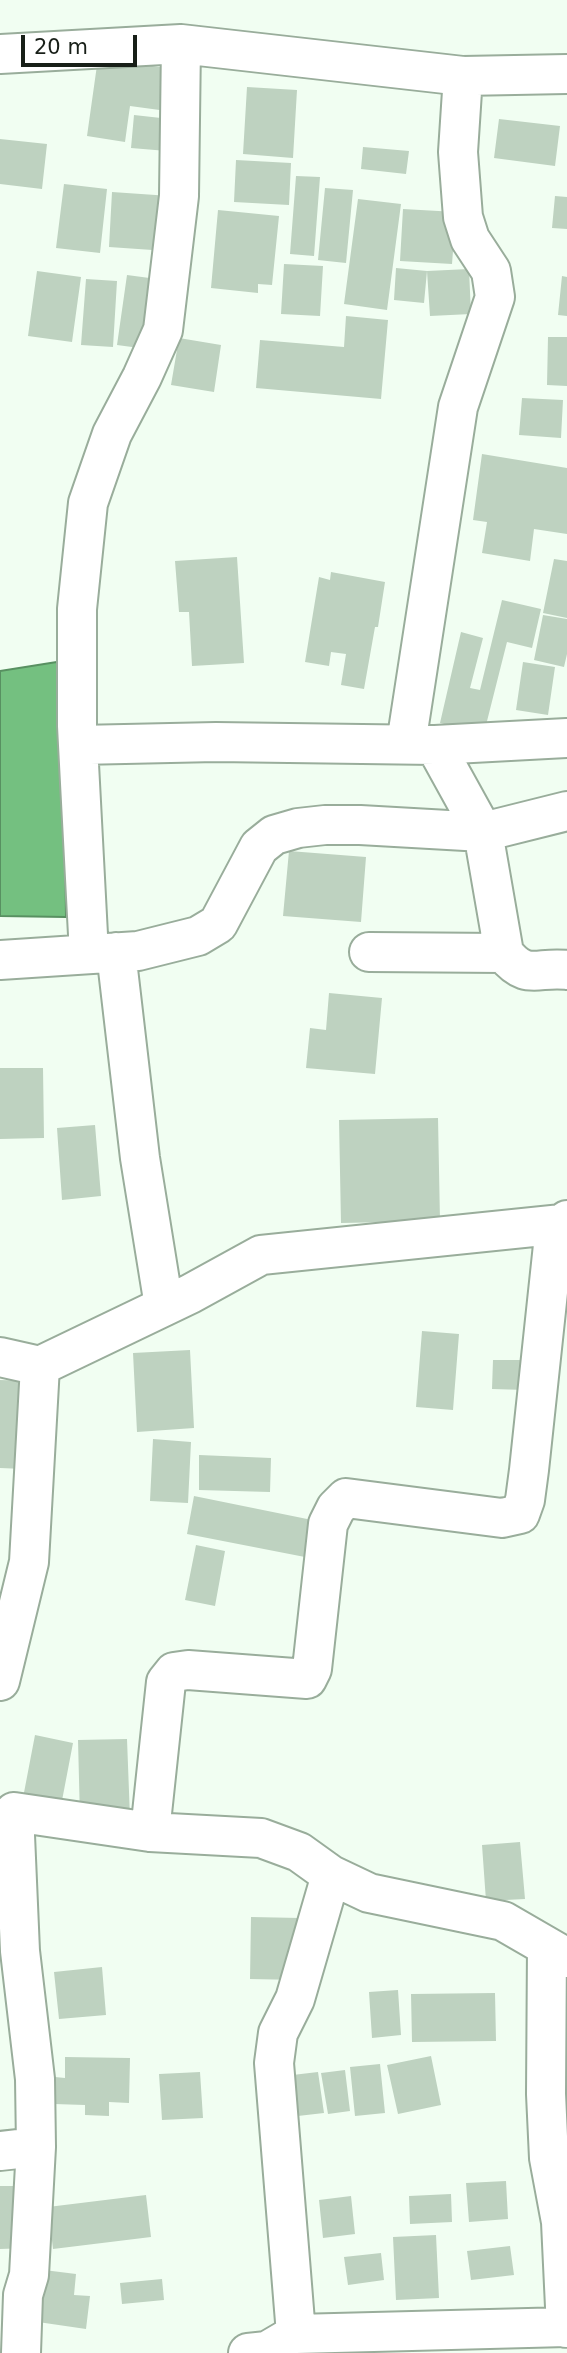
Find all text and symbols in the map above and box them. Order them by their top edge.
scale bar [24,21,140,65]
text: 20 m [34,35,88,59]

